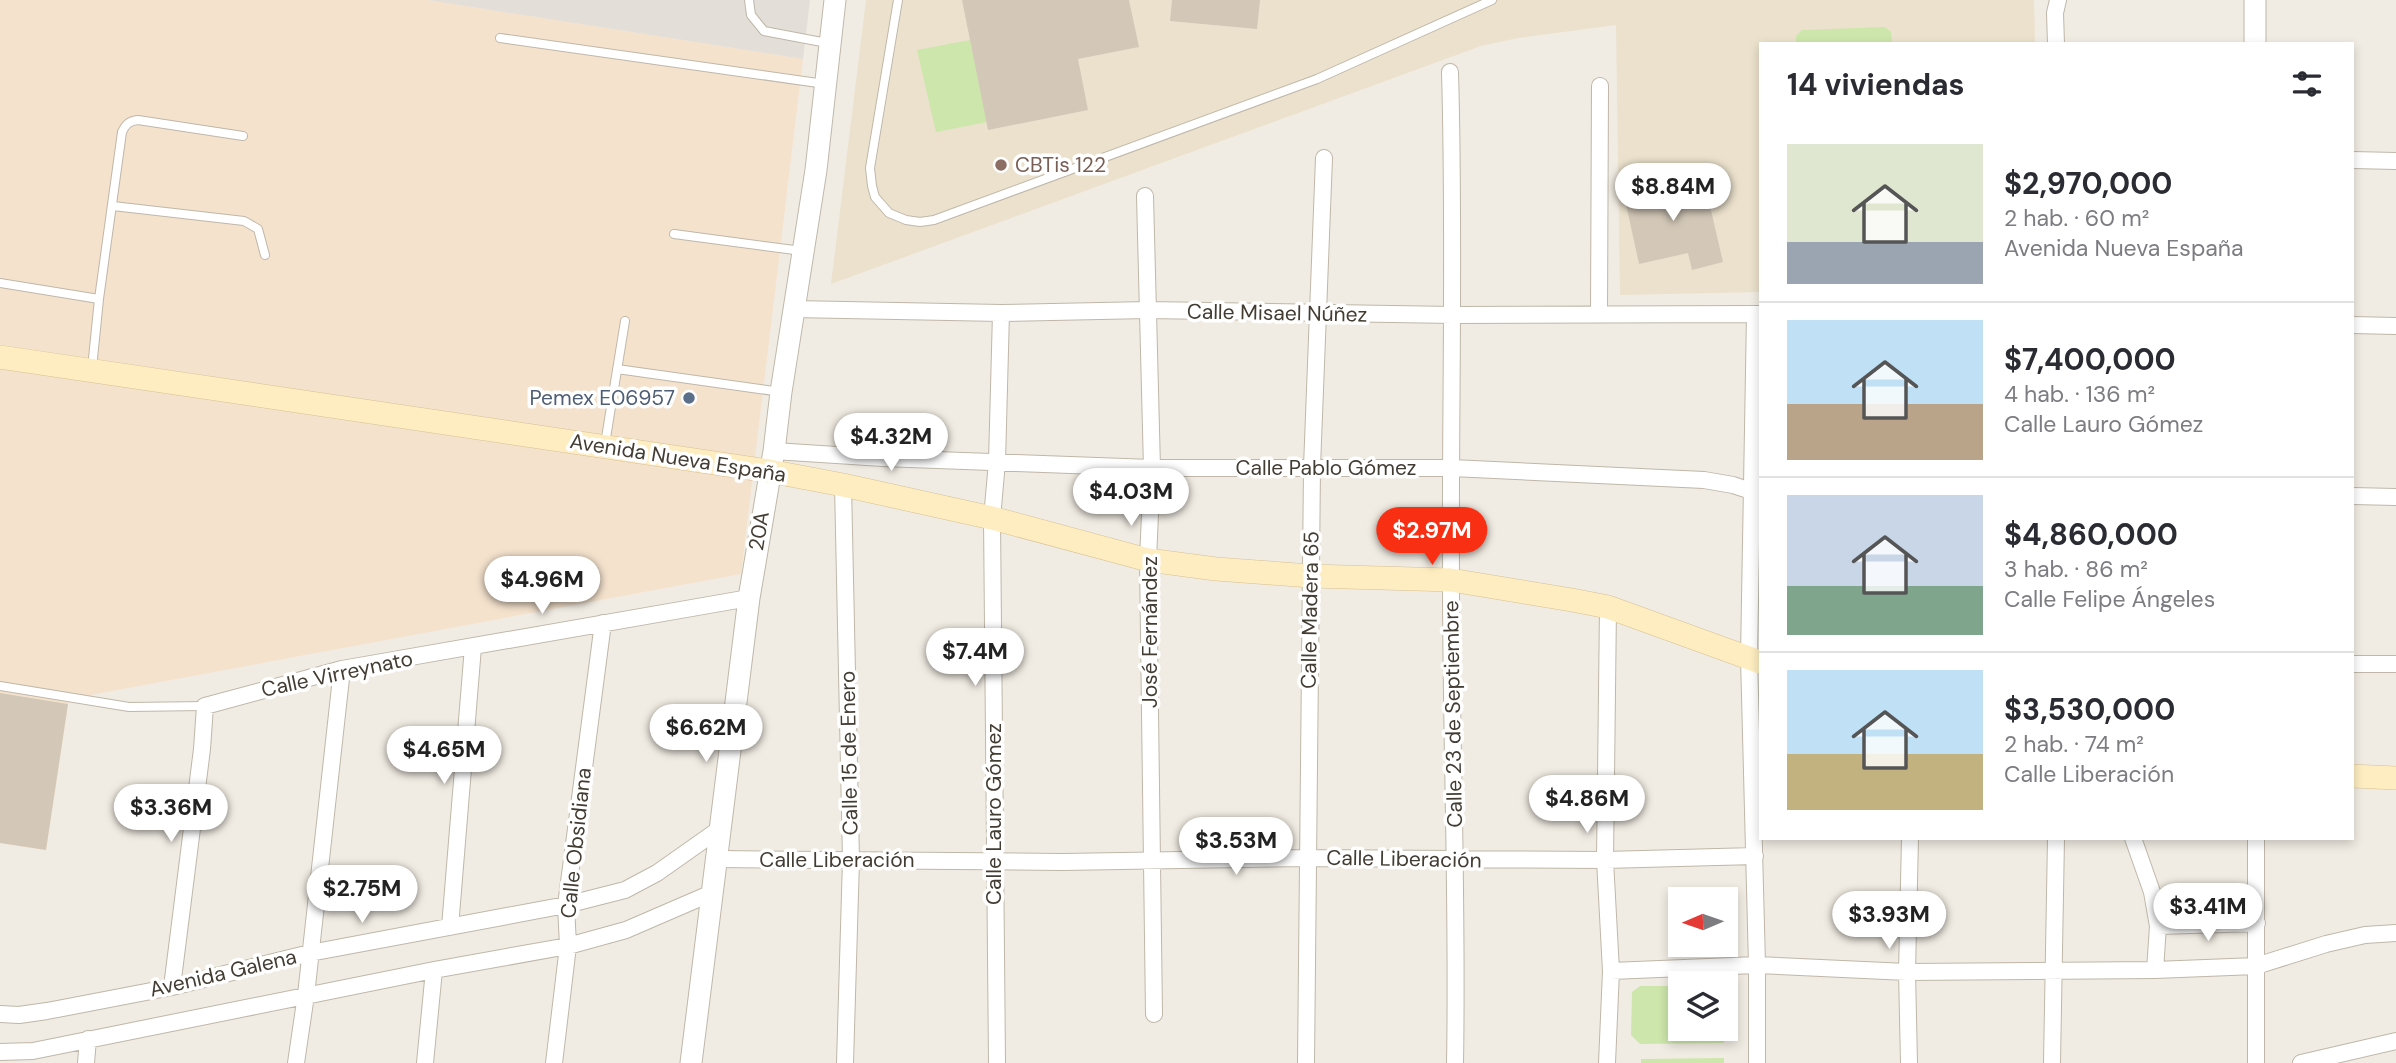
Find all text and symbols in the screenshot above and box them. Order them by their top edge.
text: 14 viviendas [1787,65,1965,104]
icon: filters [2288,65,2326,103]
place label: CBTis 122 [1015,151,1106,179]
marker: CBTis 122 [993,157,1009,173]
pin: $8.84M [1616,164,1730,223]
text: $2,970,000 [2004,164,2172,203]
text: $8.84M [1631,171,1715,201]
icon: home [1843,172,1927,256]
text: 2 hab. · 60 m² [2004,203,2149,233]
text: Avenida Nueva España [2004,233,2244,263]
street label: Calle Misael Núñez [1187,297,1367,329]
text: $7,400,000 [2004,340,2176,379]
icon: home [1843,348,1927,432]
text: 4 hab. · 136 m² [2004,379,2155,409]
place label: Pemex E06957 [529,384,675,412]
marker: Pemex E06957 [681,390,697,406]
text: Calle Lauro Gómez [2004,409,2203,439]
pin: $4.32M [834,414,948,473]
text: $4.32M [850,421,932,451]
street label: Avenida Nueva España [568,427,788,489]
street label: Calle Pablo Gómez [1236,454,1416,482]
pin: $4.03M [1074,468,1188,528]
text: $4.03M [1089,476,1173,506]
pin: $2.97M [1375,508,1489,567]
street label: 20A [742,509,776,553]
text: $2.97M [1392,515,1472,545]
text: $4,860,000 [2004,515,2178,554]
icon: home [1843,523,1927,607]
street label: Calle Madera 65 [1295,531,1325,689]
text: 3 hab. · 86 m² [2004,554,2148,584]
pin: $4.96M [485,556,599,616]
street label: José Fernández [1136,556,1164,708]
text: $4.96M [500,564,584,594]
text: Calle Felipe Ángeles [2004,584,2215,614]
street label: Calle 23 de Septiembre [1437,600,1469,828]
pin: $7.4M [926,628,1024,688]
text: $7.4M [942,636,1008,666]
street label: Calle Virreynato [259,644,415,704]
street label: Calle 15 de Enero [834,670,864,836]
text: $3,530,000 [2004,690,2175,729]
icon: home [1843,698,1927,782]
pin: $6.62M [649,704,763,764]
text: $6.62M [666,712,746,742]
street label: Calle Lauro Gómez [980,723,1008,905]
pin: $4.65M [387,726,501,786]
text: 2 hab. · 74 m² [2004,729,2144,759]
text: $4.65M [403,734,485,764]
text: Calle Liberación [2004,759,2174,789]
street label: Calle Obsidiana [554,766,598,920]
pin: $4.86M [1530,776,1644,835]
text: $4.86M [1545,783,1629,813]
pin: $3.36M [114,784,228,844]
text: $3.36M [130,792,212,822]
pin: $3.53M [1179,818,1293,877]
text: $3.53M [1195,825,1277,855]
street label: Calle Liberación [1326,844,1482,874]
street label: Calle Liberación [759,846,915,874]
pin: $2.75M [305,866,419,925]
text: $2.75M [323,873,401,903]
pin: $3.41M [2151,884,2265,943]
north arrow [1668,887,1738,957]
map controls [1668,887,1738,1041]
text: $3.41M [2169,891,2247,921]
pin: $3.93M [1832,892,1946,951]
text: $3.93M [1848,899,1930,929]
street label: Avenida Galena [147,942,299,1004]
button: layers [1668,971,1738,1041]

